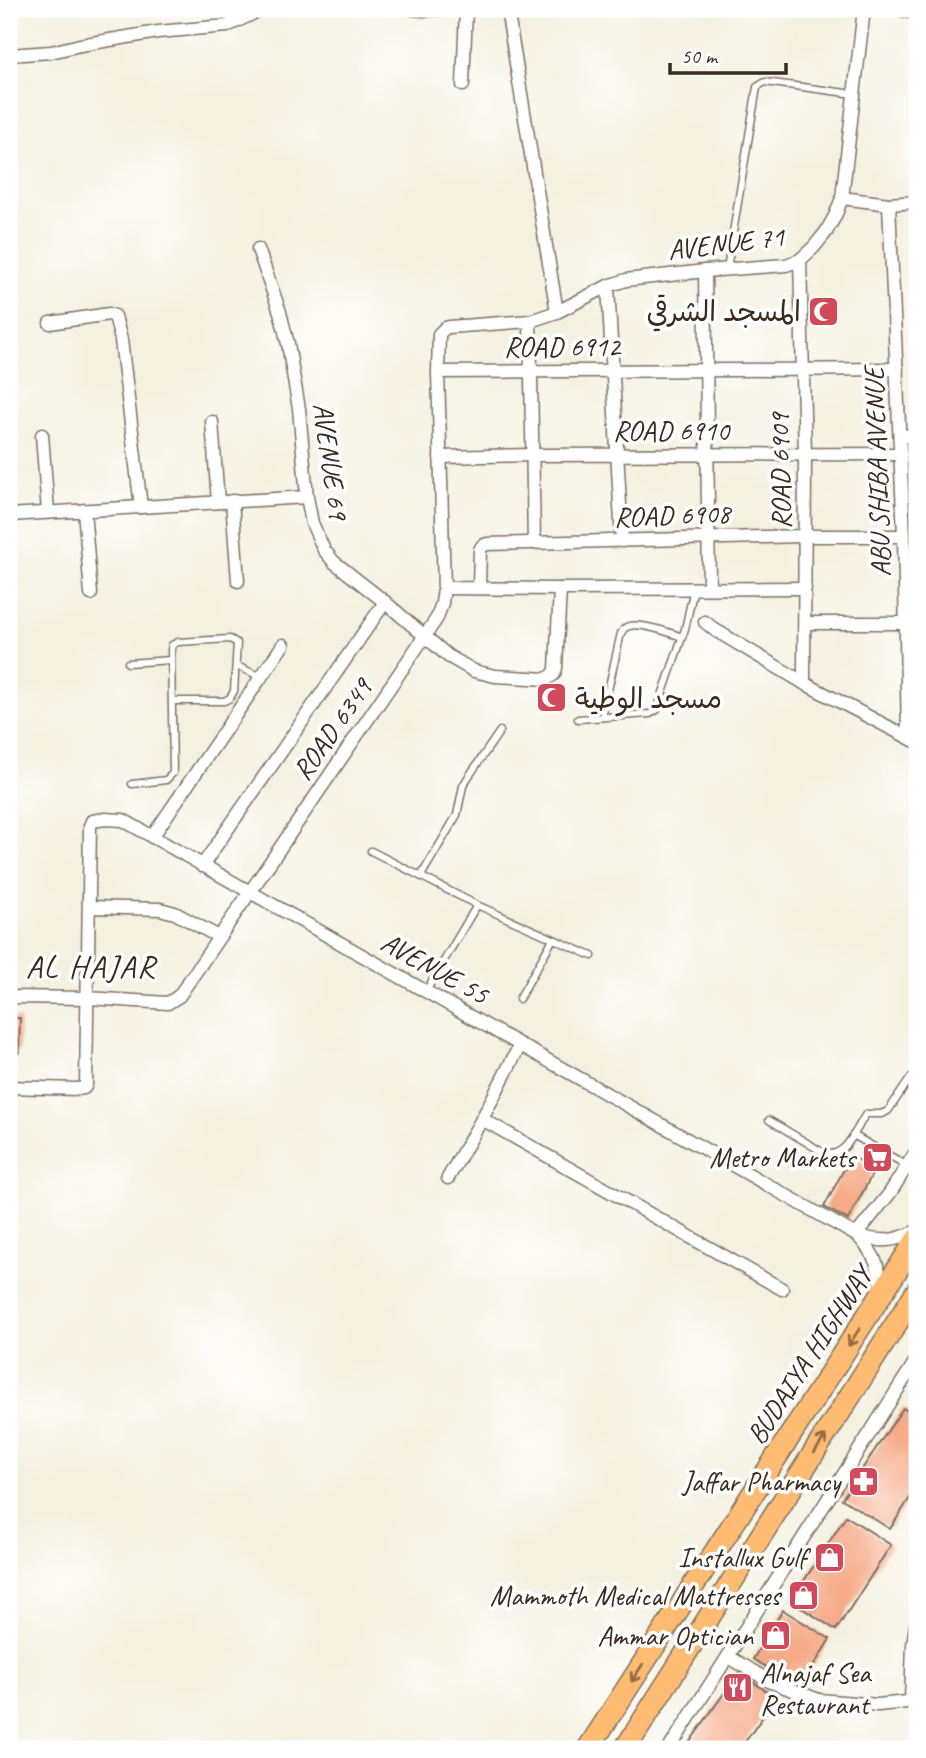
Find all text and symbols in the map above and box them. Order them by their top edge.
scale bar [670,32,786,76]
text: 50 m [681,43,719,69]
street label: AVENUE 71 [666,218,788,268]
place label: المسجد الشرقي [646,294,801,332]
mosque icon: المسجد الشرقي [807,294,841,328]
street label: ROAD 6912 [504,329,622,364]
street label: ABU SHIBA AVENUE [856,363,898,577]
street label: AVENUE 69 [306,400,357,524]
street label: ROAD 6909 [761,410,799,529]
street label: ROAD 6910 [613,413,731,448]
street label: ROAD 6908 [613,495,733,535]
street label: ROAD 6349 [284,669,381,787]
mosque icon: مسجد الوطية [535,681,569,715]
place label: مسجد الوطية [575,681,722,717]
street label: AVENUE 55 [375,924,496,1012]
district label: AL HAJAR [26,946,158,987]
place label: Metro Markets [710,1140,857,1175]
supermarket icon: Metro Markets [861,1140,895,1174]
street label: BUDAIYA HIGHWAY [739,1256,882,1450]
one-way arrow [847,1327,861,1347]
one-way arrow [814,1434,828,1454]
place label: Jaffar Pharmacy [681,1464,842,1499]
pharmacy icon: Jaffar Pharmacy [846,1464,880,1498]
place label: Installux Gulf [678,1540,812,1575]
shop icon: Installux Gulf [812,1540,846,1574]
place label: Mammoth Medical Mattresses [490,1578,782,1613]
shop icon: Mammoth Medical Mattresses [786,1578,820,1612]
place label: Ammar Optician [598,1618,754,1653]
shop icon: Ammar Optician [759,1618,793,1652]
place label: Alnajaf Sea Restaurant [760,1655,872,1722]
one-way arrow [630,1662,644,1682]
restaurant icon: Alnajaf Sea Restaurant [720,1671,754,1705]

